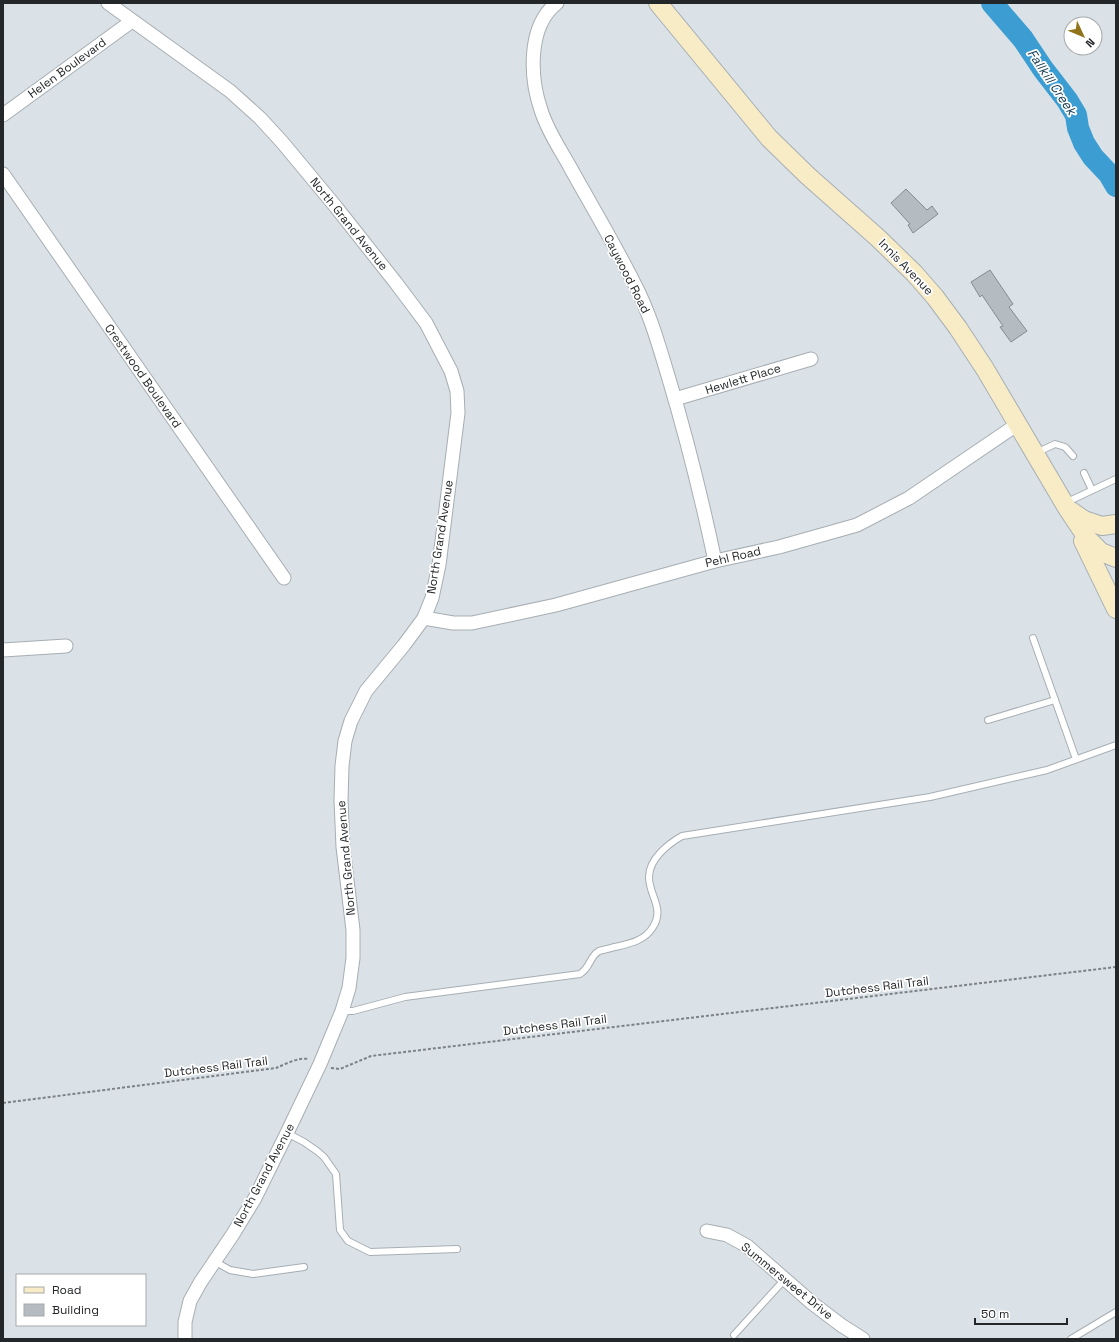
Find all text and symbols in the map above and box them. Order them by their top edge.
north arrow [1063,16,1103,56]
street label: Helen Boulevard [25,34,109,102]
text: N [1083,35,1098,50]
water label: Fallkill Creek [1024,46,1081,120]
street label: North Grand Avenue [306,174,392,274]
street label: Caywood Road [600,232,654,316]
street label: Innis Avenue [875,235,937,299]
street label: Crestwood Boulevard [101,321,185,431]
street label: Hewlett Place [703,360,783,398]
street label: North Grand Avenue [423,479,457,595]
street label: Pehl Road [703,543,763,571]
street label: North Grand Avenue [333,800,359,916]
street label: Dutchess Rail Trail [824,973,930,1001]
street label: Dutchess Rail Trail [502,1011,608,1039]
street label: Dutchess Rail Trail [163,1053,269,1081]
street label: North Grand Avenue [230,1120,298,1230]
street label: Summersweet Drive [738,1239,836,1323]
legend [16,1274,146,1326]
text: Road [52,1282,81,1298]
scale bar [975,1300,1067,1326]
text: Building [52,1302,99,1318]
text: 50 m [981,1306,1009,1322]

